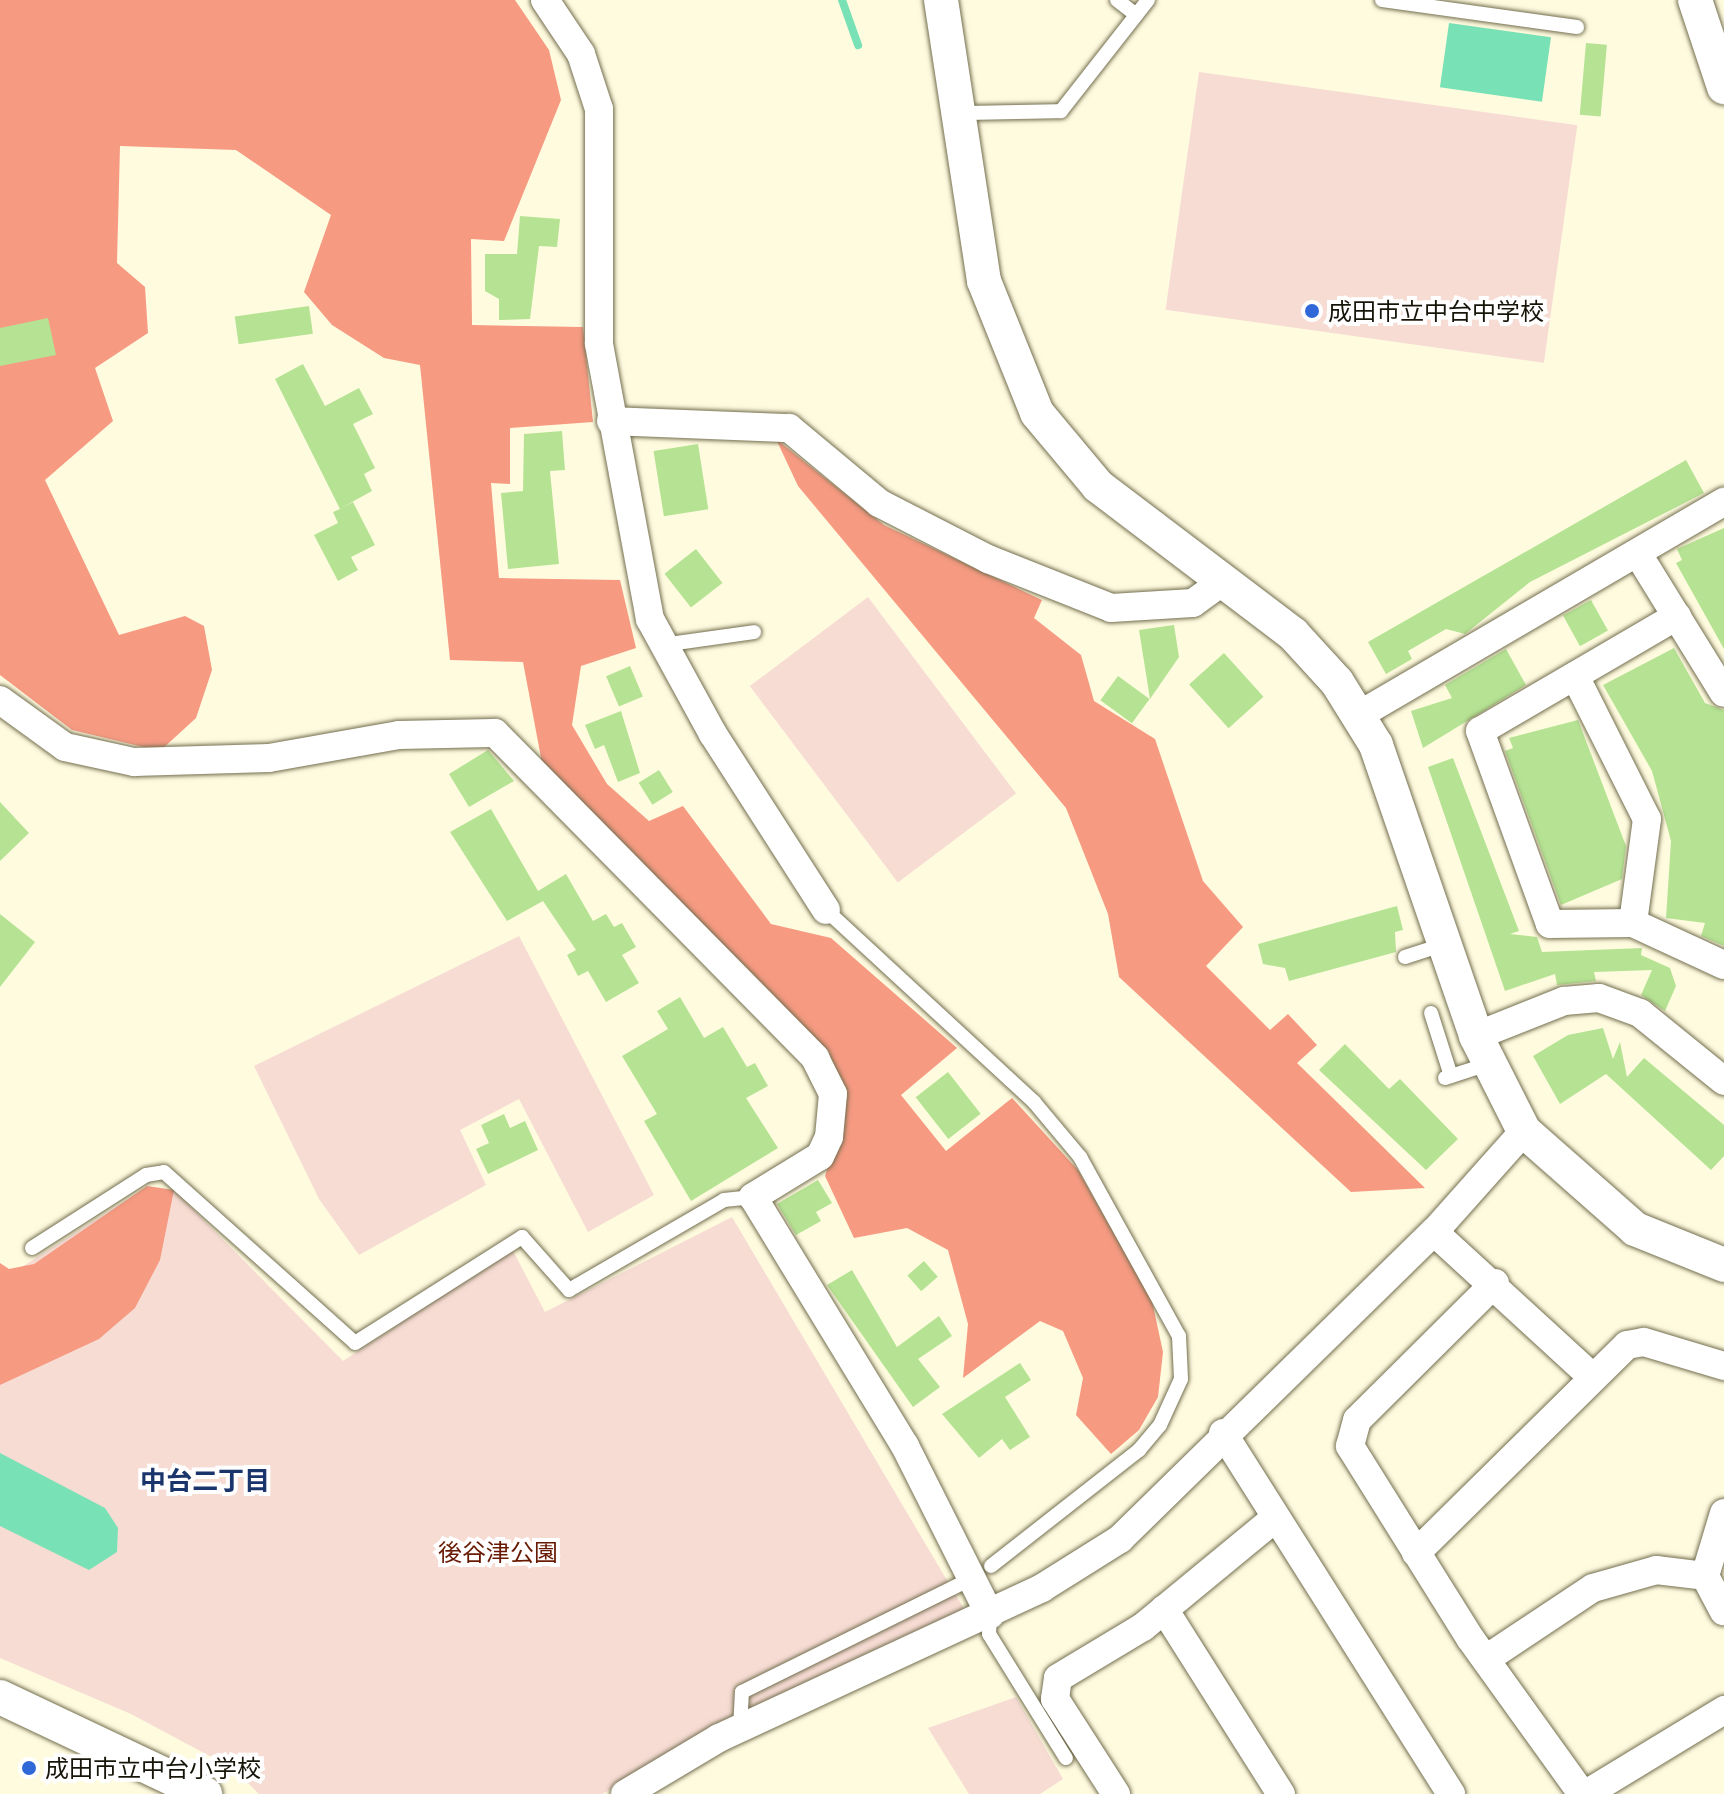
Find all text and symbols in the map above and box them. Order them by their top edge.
place label: 成田市立中台中学校 [1328,297,1544,325]
marker: 成田市立中台中学校 [1303,302,1321,320]
district label: 中台二丁目 [140,1464,270,1496]
park label: 後谷津公園 [438,1538,558,1566]
place label: 成田市立中台小学校 [45,1754,261,1782]
marker: 成田市立中台小学校 [20,1759,38,1777]

